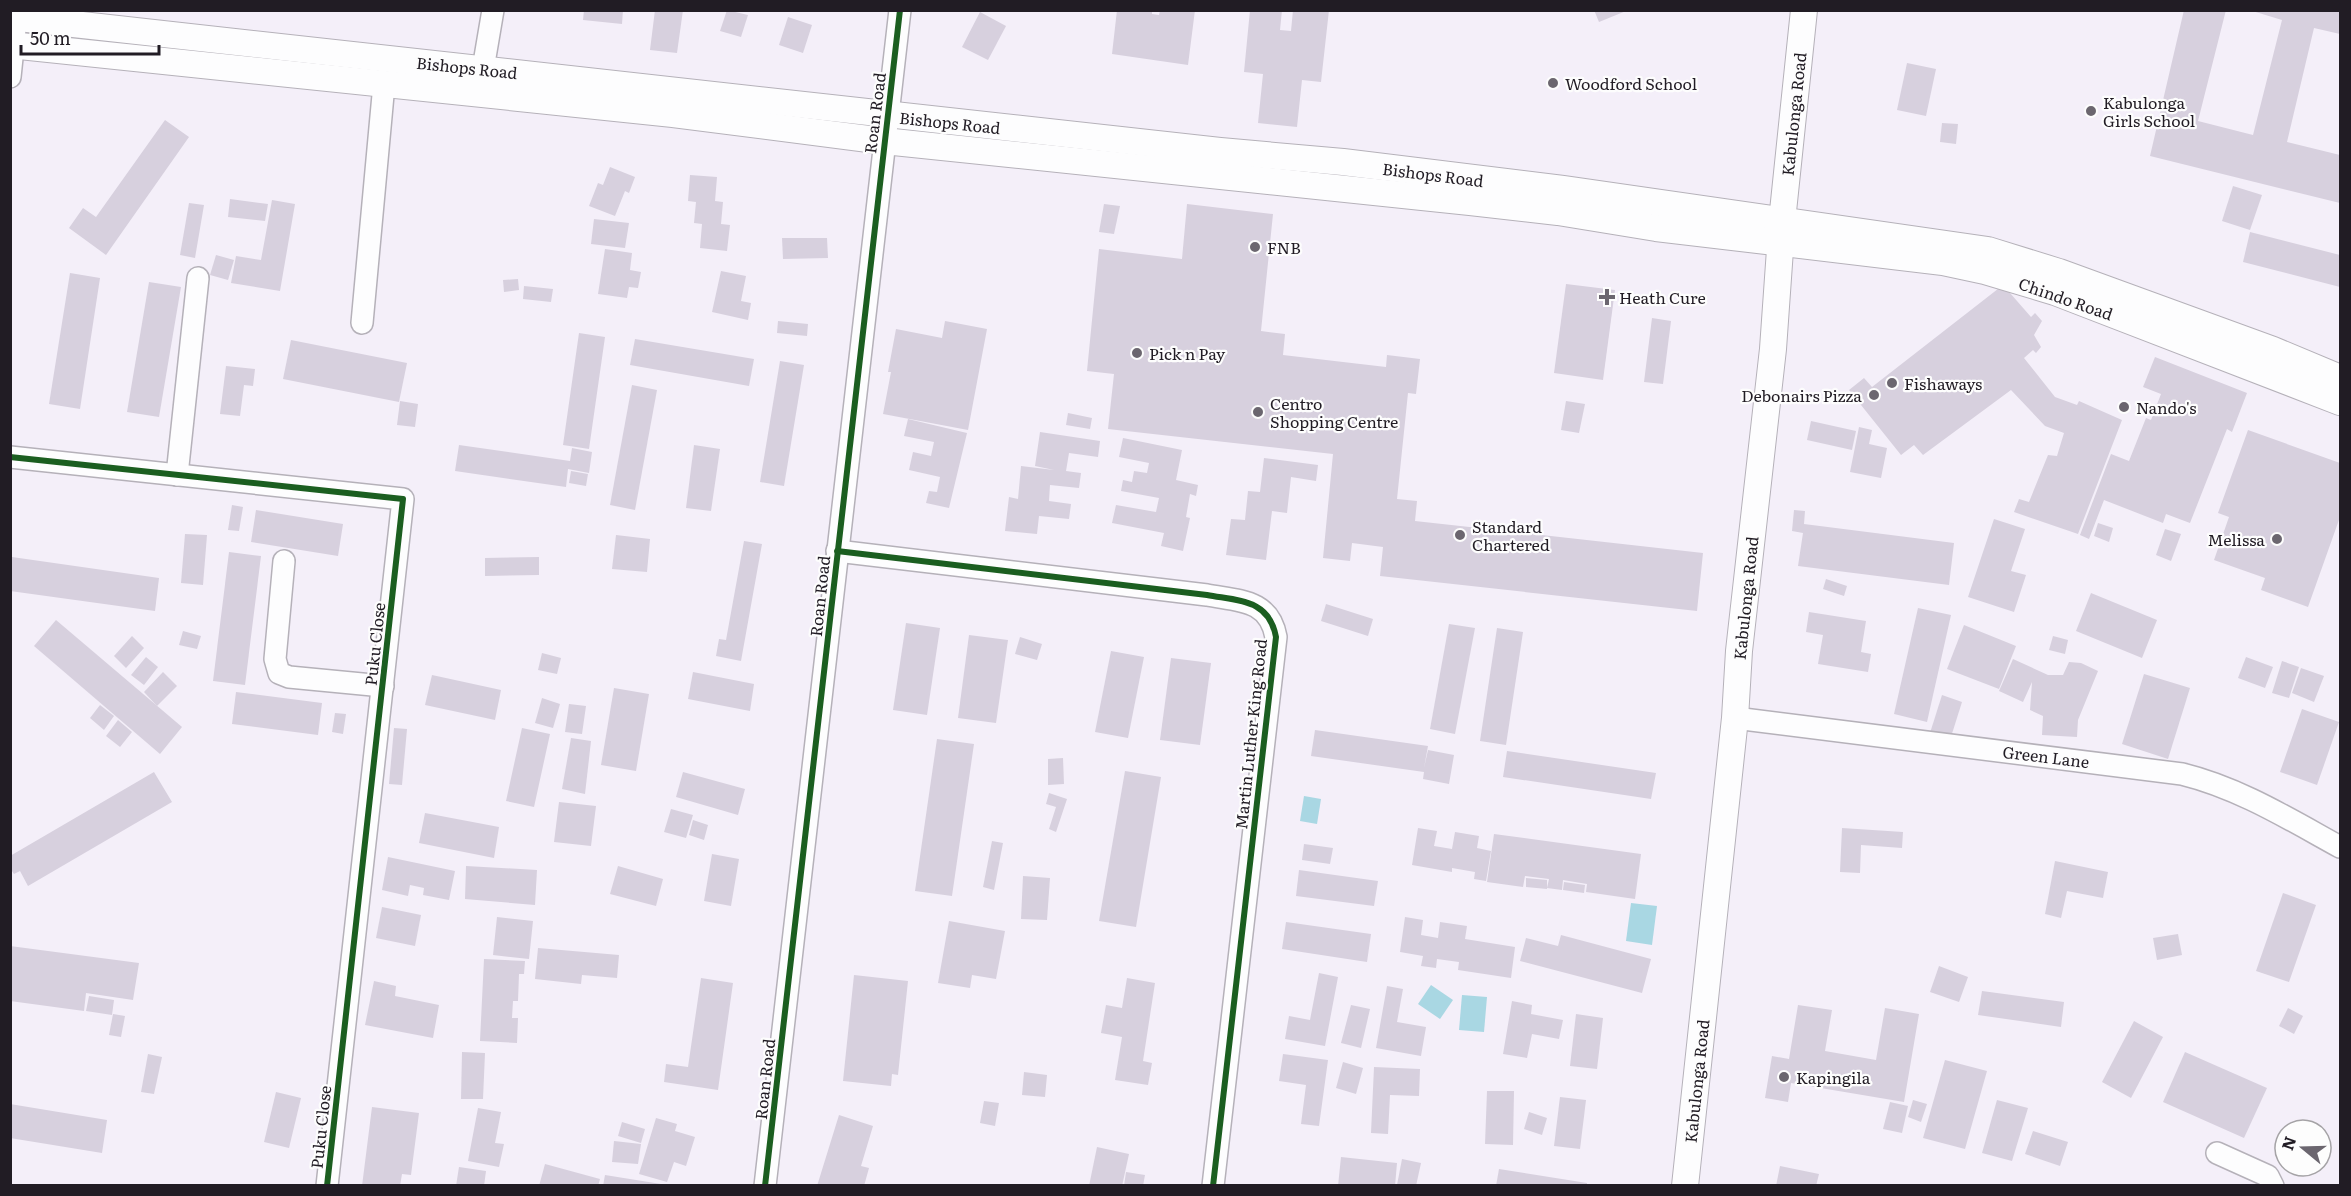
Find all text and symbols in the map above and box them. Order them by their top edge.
scale bar [21,18,159,56]
text: 50 m [30,24,71,51]
street label: Bishops Road [415,50,519,84]
street label: Kabulonga Road [1775,51,1811,177]
street label: Roan Road [857,71,891,155]
place label: Woodford School [1565,71,1697,95]
marker: Woodford School [1546,76,1560,90]
place label: Kabulonga Girls School [2103,90,2195,132]
marker: Kabulonga Girls School [2084,104,2098,118]
street label: Bishops Road [898,105,1002,139]
street label: Bishops Road [1381,156,1485,192]
place label: FNB [1267,235,1301,259]
marker: FNB [1248,240,1262,254]
street label: Chindo Road [2016,271,2117,325]
place label: Heath Cure [1619,285,1706,309]
marker: Heath Cure [1600,290,1614,304]
place label: Pick n Pay [1149,341,1226,365]
marker: Pick n Pay [1130,346,1144,360]
place label: Fishaways [1904,371,1982,395]
marker: Fishaways [1885,376,1899,390]
place label: Debonairs Pizza [1741,383,1862,407]
marker: Debonairs Pizza [1867,388,1881,402]
place label: Centro Shopping Centre [1270,391,1398,433]
place label: Nando's [2136,395,2197,419]
marker: Nando's [2117,400,2131,414]
marker: Centro Shopping Centre [1251,405,1265,419]
place label: Standard Chartered [1472,514,1550,556]
place label: Melissa [2207,527,2265,551]
marker: Standard Chartered [1453,528,1467,542]
marker: Melissa [2270,532,2284,546]
street label: Kabulonga Road [1727,535,1763,661]
street label: Roan Road [803,554,835,638]
street label: Puku Close [358,601,390,687]
street label: Martin Luther King Road [1228,637,1272,831]
street label: Green Lane [2001,739,2091,773]
street label: Kabulonga Road [1678,1018,1714,1144]
street label: Roan Road [748,1037,780,1121]
place label: Kapingila [1796,1065,1871,1089]
marker: Kapingila [1777,1070,1791,1084]
street label: Puku Close [304,1084,336,1170]
north arrow [2273,1118,2333,1178]
text: N [2274,1133,2301,1153]

